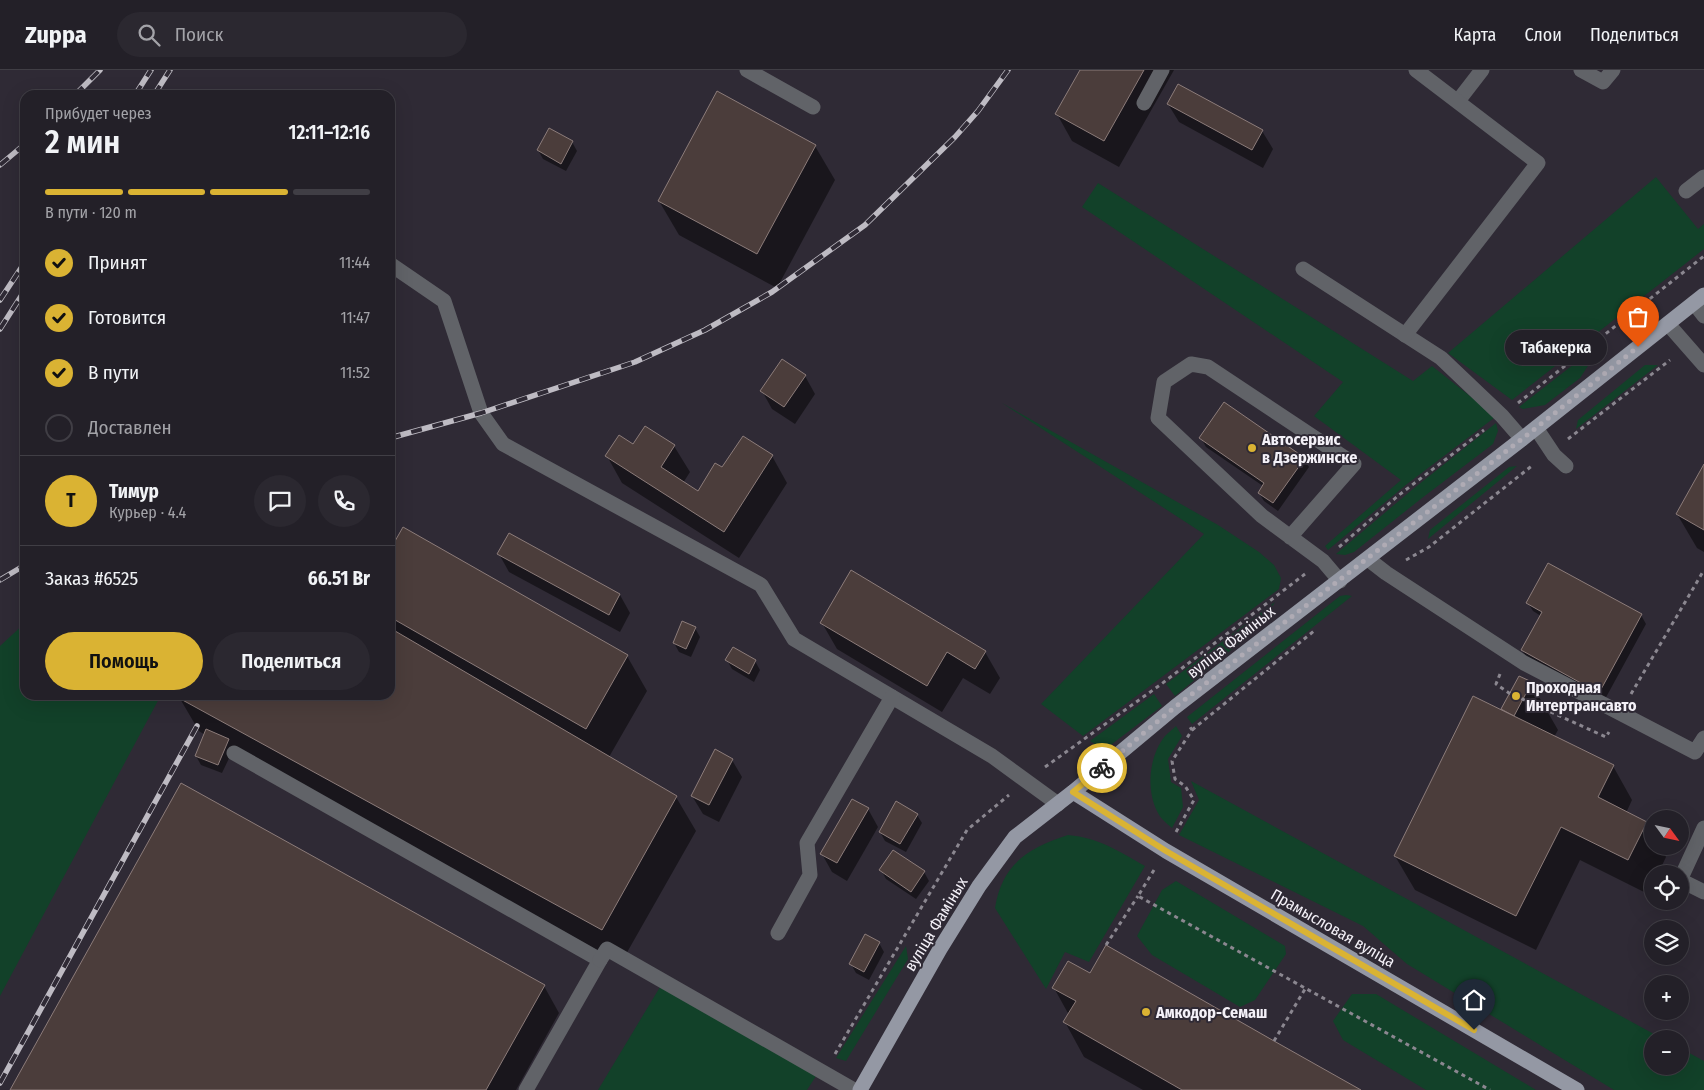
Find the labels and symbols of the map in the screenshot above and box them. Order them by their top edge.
pin [1617,296,1659,347]
callout: Табакерка [1506,330,1608,364]
place label: Автосервис в Дзержинске [1261,430,1357,467]
marker: Автосервис в Дзержинске [1246,442,1258,454]
street label: вуліца Фаміных [1183,602,1279,682]
place label: Проходная Интертрансавто [1526,678,1637,715]
marker: Проходная Интертрансавто [1510,690,1522,702]
courier [1077,743,1127,793]
north arrow [1644,810,1689,855]
street label: вуліца Фаміных [900,873,972,975]
street label: Прамысловая вуліца [1267,885,1399,971]
pin [1453,979,1495,1030]
place label: Амкодор-Семаш [1155,1003,1267,1022]
marker: Амкодор-Семаш [1140,1006,1152,1018]

